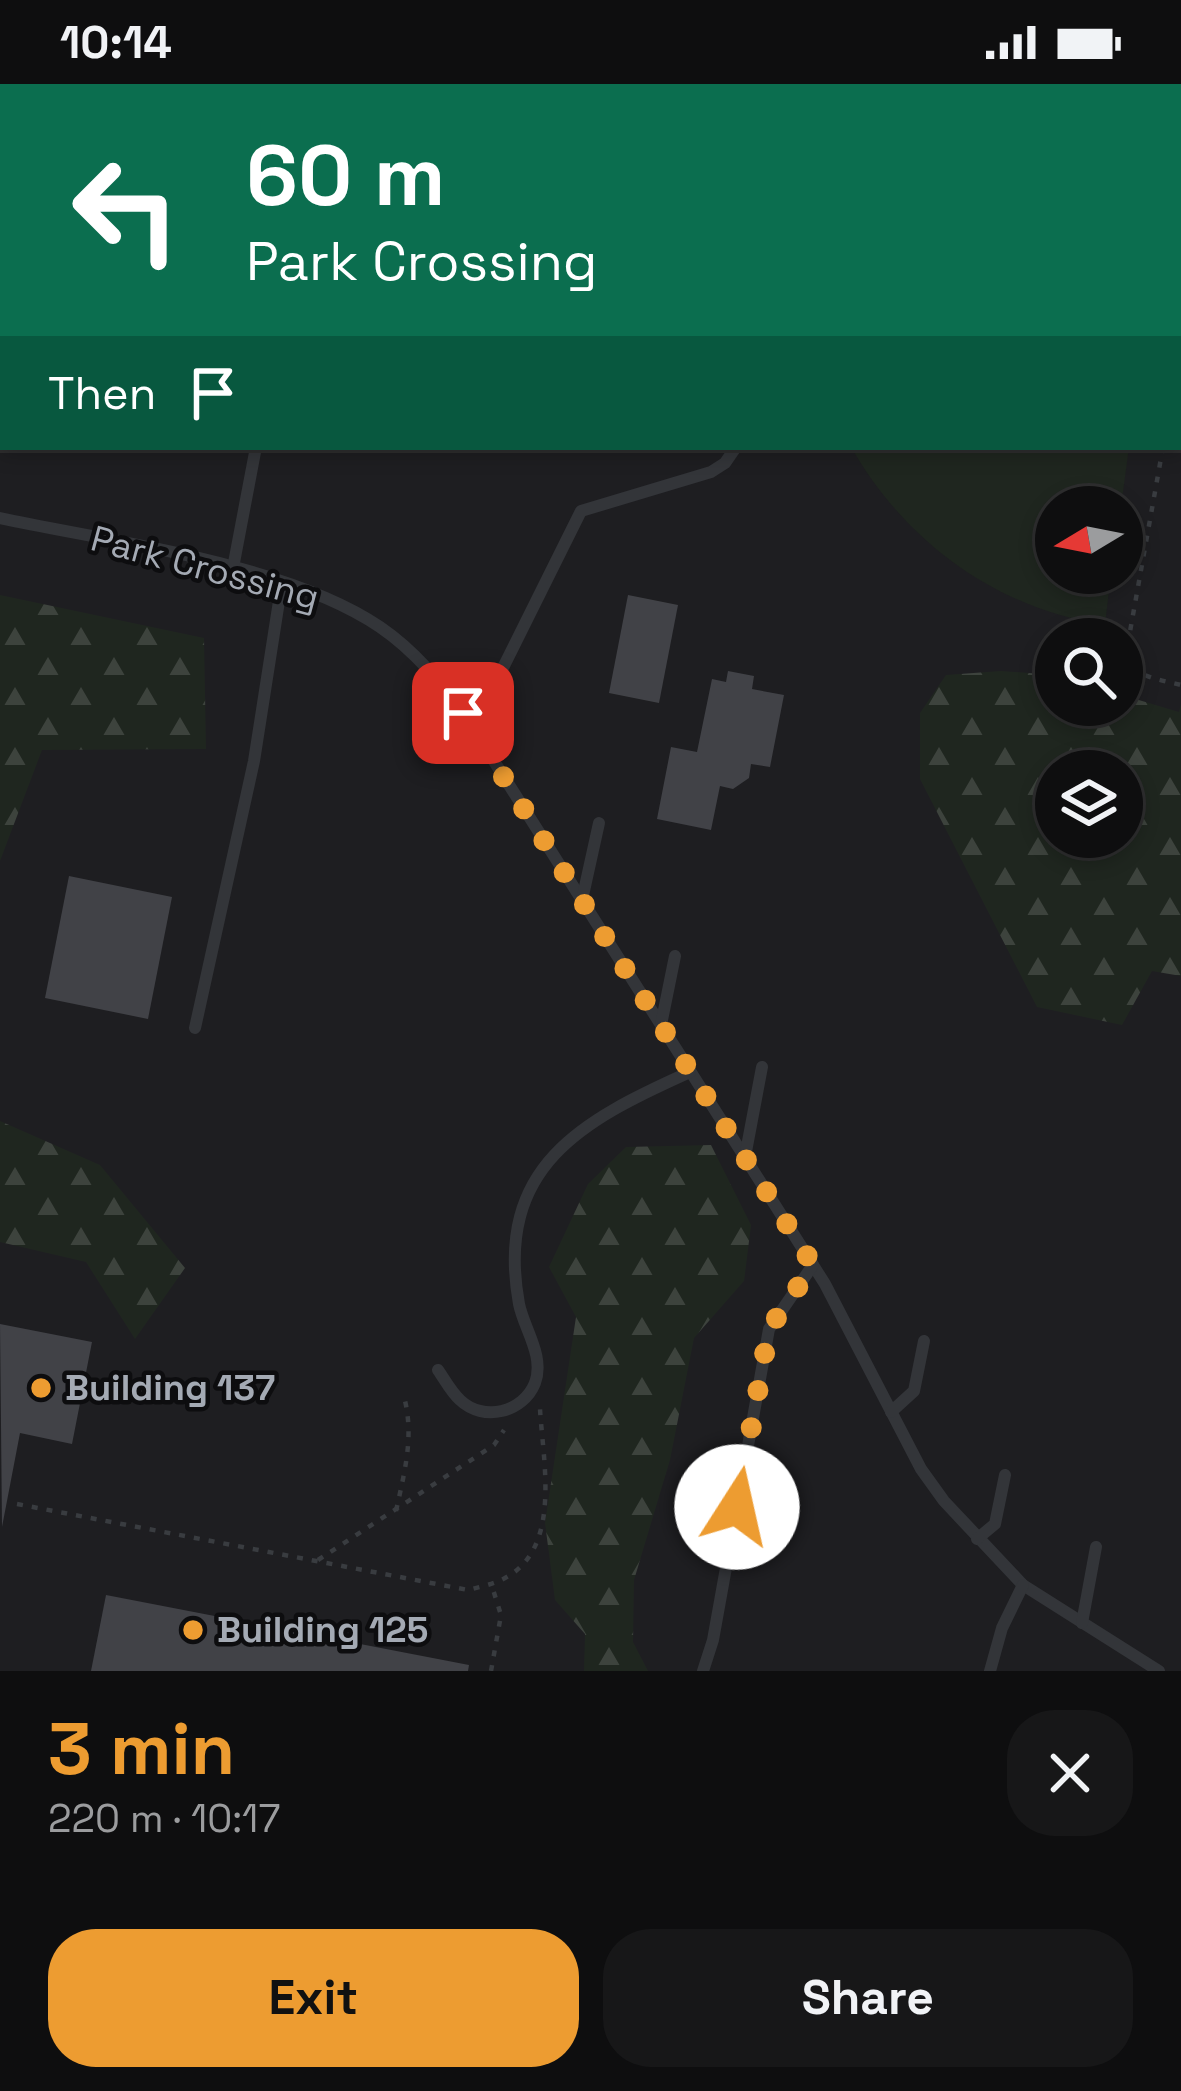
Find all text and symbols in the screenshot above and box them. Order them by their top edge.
text: 10:14 [60,14,172,71]
text: 60 m [246,122,445,230]
icon: left [48,132,204,288]
text: Park Crossing [246,227,598,296]
icon: arrive [180,360,246,426]
text: Then [48,365,156,422]
north arrow [1035,486,1143,594]
map controls [1035,486,1143,858]
street label: Park Crossing [86,515,324,621]
button: search [1035,618,1143,726]
pin [412,662,514,764]
icon: arrive [430,680,496,746]
button: layers [1035,750,1143,858]
place label: Building 137 [65,1365,275,1411]
marker: Building 137 [28,1375,54,1401]
position arrow [674,1444,800,1570]
place label: Building 125 [217,1607,428,1653]
marker: Building 125 [180,1617,206,1643]
text: 3 min [48,1703,235,1795]
button: close [1007,1710,1133,1836]
text: 220 m · 10:17 [48,1794,280,1843]
button: Exit [48,1929,579,2067]
button: Share [603,1929,1133,2067]

